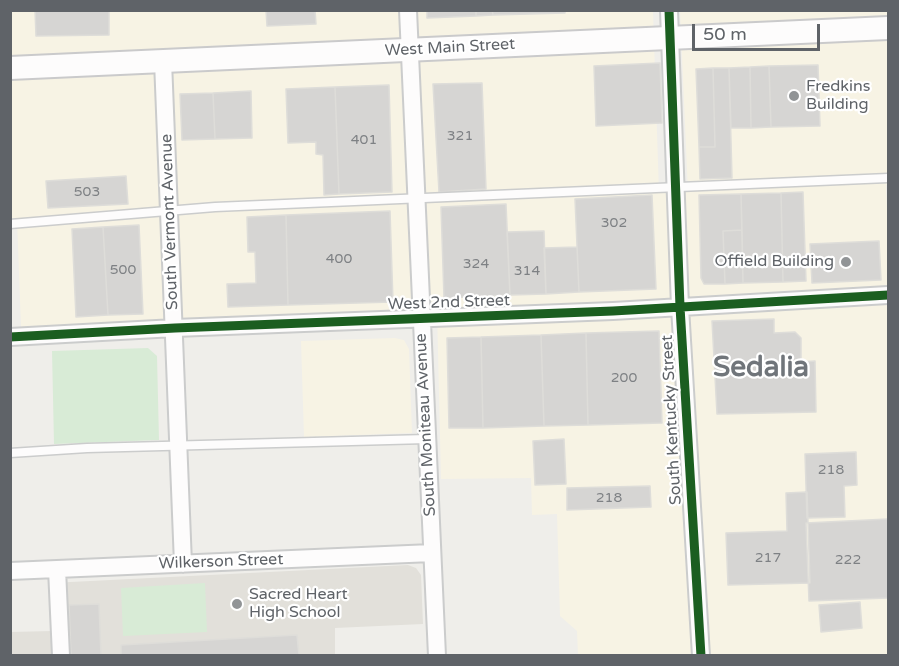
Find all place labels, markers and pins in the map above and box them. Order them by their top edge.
place label: Fredkins Building [806,77,870,115]
marker: Fredkins Building [787,89,801,103]
place label: Offield Building [715,252,834,272]
marker: Offield Building [839,255,853,269]
place label: Sacred Heart High School [249,585,348,623]
marker: Sacred Heart High School [230,597,244,611]

